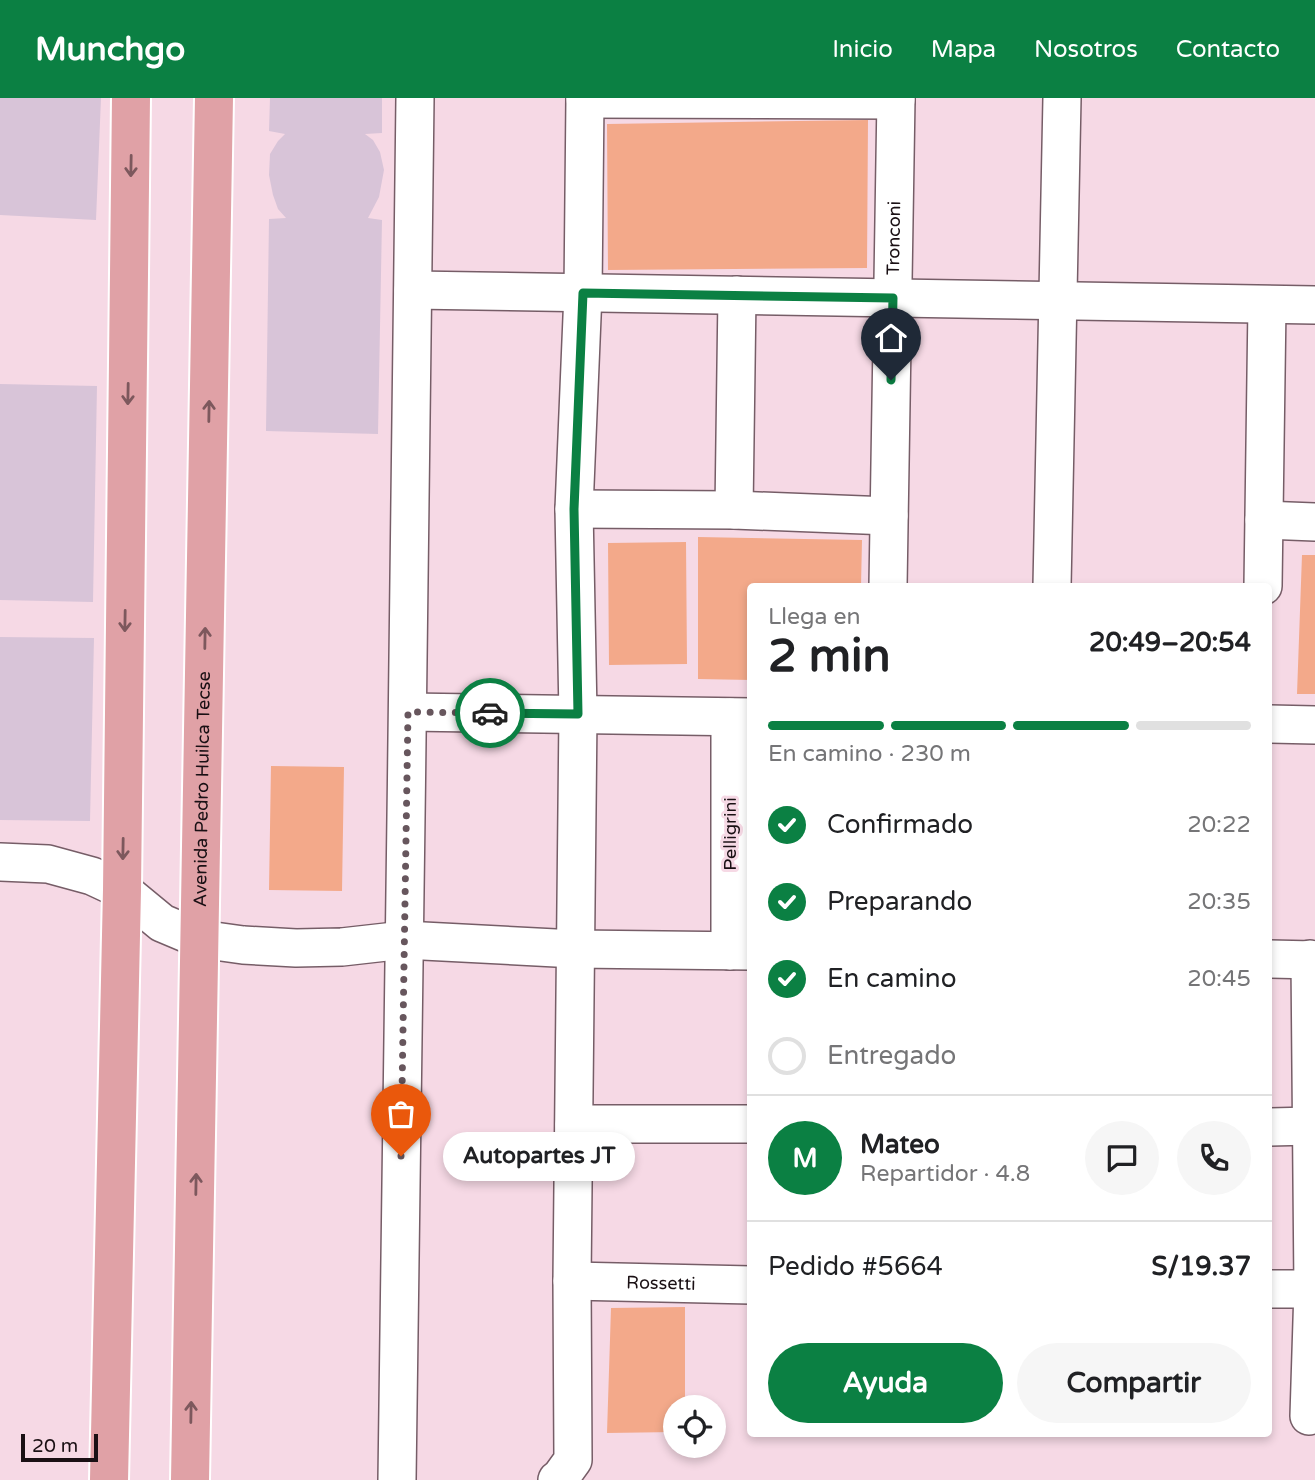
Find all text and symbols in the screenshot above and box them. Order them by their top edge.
text: Munchgo [35,30,185,69]
text: Inicio [832,35,893,64]
text: Mapa [931,35,996,64]
text: Nosotros [1034,35,1138,64]
text: Contacto [1176,35,1280,64]
one-way arrow [124,154,138,177]
street label: Tronconi [882,201,905,275]
pin [861,308,921,380]
icon: home [872,319,910,357]
one-way arrow [121,382,135,405]
one-way arrow [202,400,216,423]
text: Llega en [768,603,860,631]
one-way arrow [118,609,132,632]
one-way arrow [198,627,212,650]
text: 20:49–20:54 [1089,627,1251,658]
text: 2 min [768,629,891,684]
street label: Avenida Pedro Huilca Tecse [189,671,215,907]
courier [455,678,525,748]
icon: car [471,694,509,732]
text: En camino · 230 m [768,740,971,768]
street label: Pelligrini [719,797,741,871]
icon: check [768,806,806,844]
text: Confirmado [827,809,973,840]
text: 20:22 [1187,811,1251,839]
one-way arrow [116,837,130,860]
icon: check [768,883,806,921]
text: Preparando [827,886,972,917]
text: 20:35 [1187,888,1251,916]
icon: check [768,960,806,998]
text: En camino [827,963,956,994]
text: 20:45 [1187,965,1251,993]
text: Entregado [827,1040,956,1071]
pin [371,1084,431,1156]
icon: bag [382,1095,420,1133]
button: chat [1085,1121,1159,1195]
button: phone [1177,1121,1251,1195]
text: Mateo [860,1129,940,1160]
callout: Autopartes JT [443,1132,636,1180]
text: Autopartes JT [462,1142,616,1170]
text: M [792,1143,818,1174]
text: Repartidor · 4.8 [860,1160,1030,1188]
one-way arrow [189,1173,202,1196]
text: Pedido #5664 [768,1251,943,1282]
text: S/19.37 [1151,1251,1251,1282]
street label: Rossetti [626,1271,696,1295]
button: Ayuda [768,1343,1003,1423]
button: Compartir [1017,1343,1251,1423]
map controls [663,1395,726,1458]
button: locate [663,1395,726,1458]
one-way arrow [185,1401,198,1424]
scale bar [21,1431,98,1463]
text: 20 m [32,1435,78,1457]

